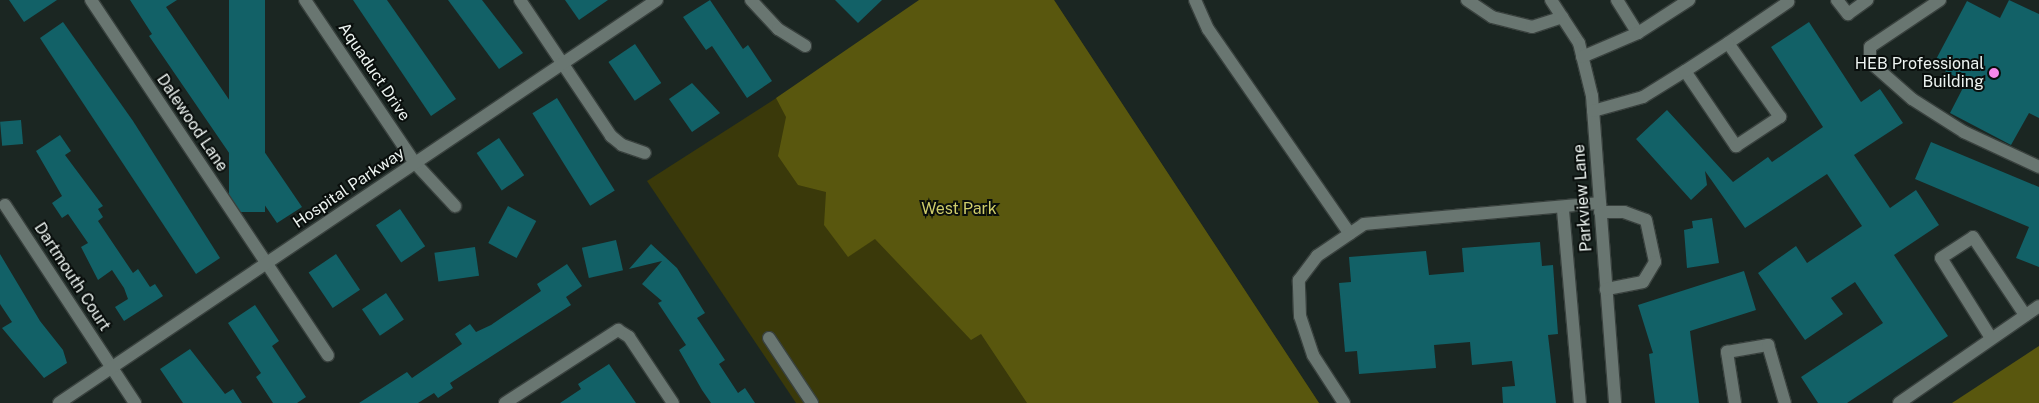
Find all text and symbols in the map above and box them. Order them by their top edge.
street label: Aquaduct Drive [334,19,414,125]
place label: HEB Professional Building [1855,54,1984,92]
marker: HEB Professional Building [1988,67,2000,79]
street label: Dalewood Lane [152,71,232,175]
street label: Hospital Parkway [290,144,408,232]
street label: Parkview Lane [1570,144,1596,252]
park label: West Park [921,199,997,219]
street label: Dartmouth Court [30,219,114,335]

